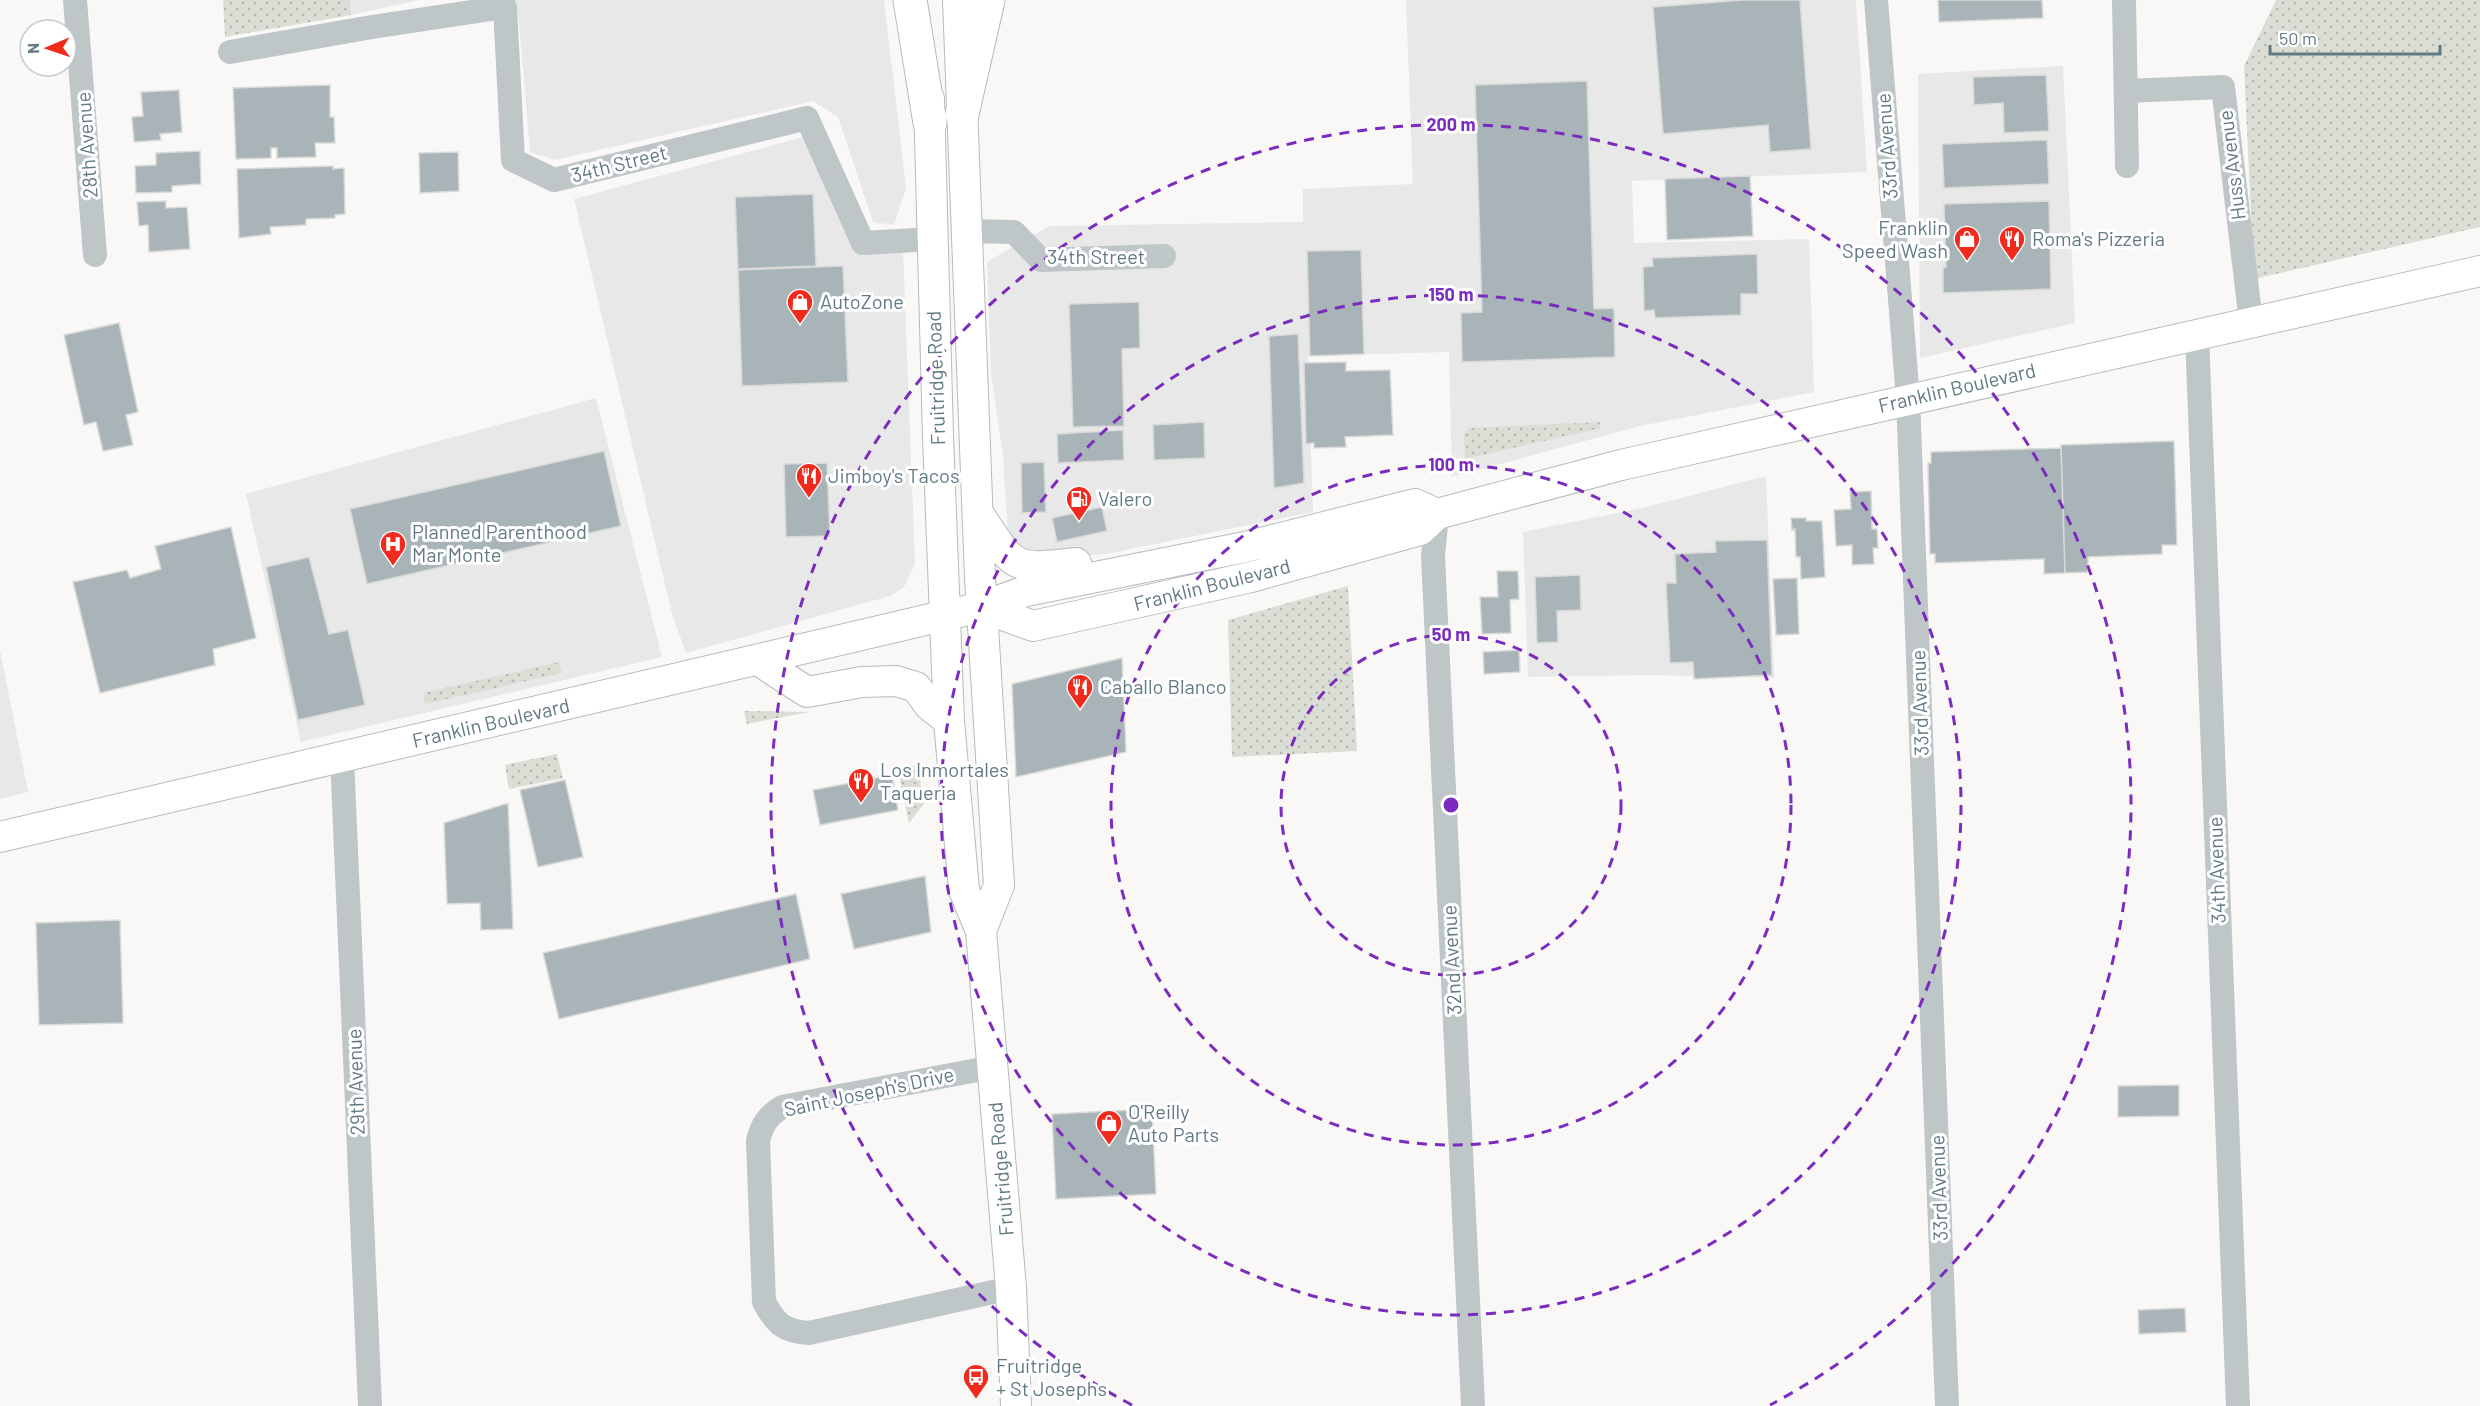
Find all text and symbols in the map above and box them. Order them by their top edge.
north arrow [18,18,78,78]
scale bar [2270,18,2440,56]
text: 50 m [2279,27,2317,49]
text: N [23,43,42,54]
street label: 28th Avenue [70,91,102,199]
street label: 33rd Avenue [1870,92,1902,200]
street label: Huss Avenue [2212,109,2250,221]
text: 200 m [1426,113,1476,135]
street label: 34th Street [568,140,669,187]
place label: Franklin Speed Wash [1842,215,1948,262]
shop icon: Franklin Speed Wash [1952,224,1982,262]
restaurant icon: Roma's Pizzeria [1997,224,2027,262]
place label: Roma's Pizzeria [2032,226,2165,250]
street label: 34th Street [1047,244,1145,268]
text: 150 m [1429,283,1473,305]
shop icon: AutoZone [785,287,815,325]
place label: AutoZone [820,289,904,313]
street label: Fruitridge Road [921,310,949,446]
street label: Franklin Boulevard [1876,357,2038,417]
text: 100 m [1428,453,1474,475]
restaurant icon: Jimboy's Tacos [794,461,824,499]
place label: Jimboy's Tacos [828,463,960,487]
fuel station icon: Valero [1064,484,1094,522]
place label: Valero [1098,486,1152,510]
place label: Planned Parenthood Mar Monte [412,519,587,566]
hospital icon: Planned Parenthood Mar Monte [378,529,408,567]
street label: Franklin Boulevard [1131,553,1293,615]
text: 50 m [1432,623,1470,645]
street label: 33rd Avenue [1905,650,1933,757]
restaurant icon: Caballo Blanco [1065,672,1095,710]
place label: Caballo Blanco [1100,674,1227,698]
street label: Franklin Boulevard [410,692,572,752]
place label: Los Inmortales Taqueria [880,757,1009,804]
restaurant icon: Los Inmortales Taqueria [846,766,876,804]
centre of rings [1441,795,1461,815]
street label: 34th Avenue [2202,816,2230,924]
street label: 32nd Avenue [1436,904,1466,1016]
street label: 29th Avenue [341,1028,369,1136]
street label: Saint Joseph's Drive [782,1061,956,1121]
place label: O'Reilly Auto Parts [1128,1099,1219,1146]
street label: Fruitridge Road [982,1101,1018,1237]
shop icon: O'Reilly Auto Parts [1094,1108,1124,1146]
street label: 33rd Avenue [1924,1135,1952,1242]
place label: Fruitridge + St Josephs [996,1353,1107,1400]
bus stop icon: Fruitridge + St Josephs [961,1362,991,1400]

